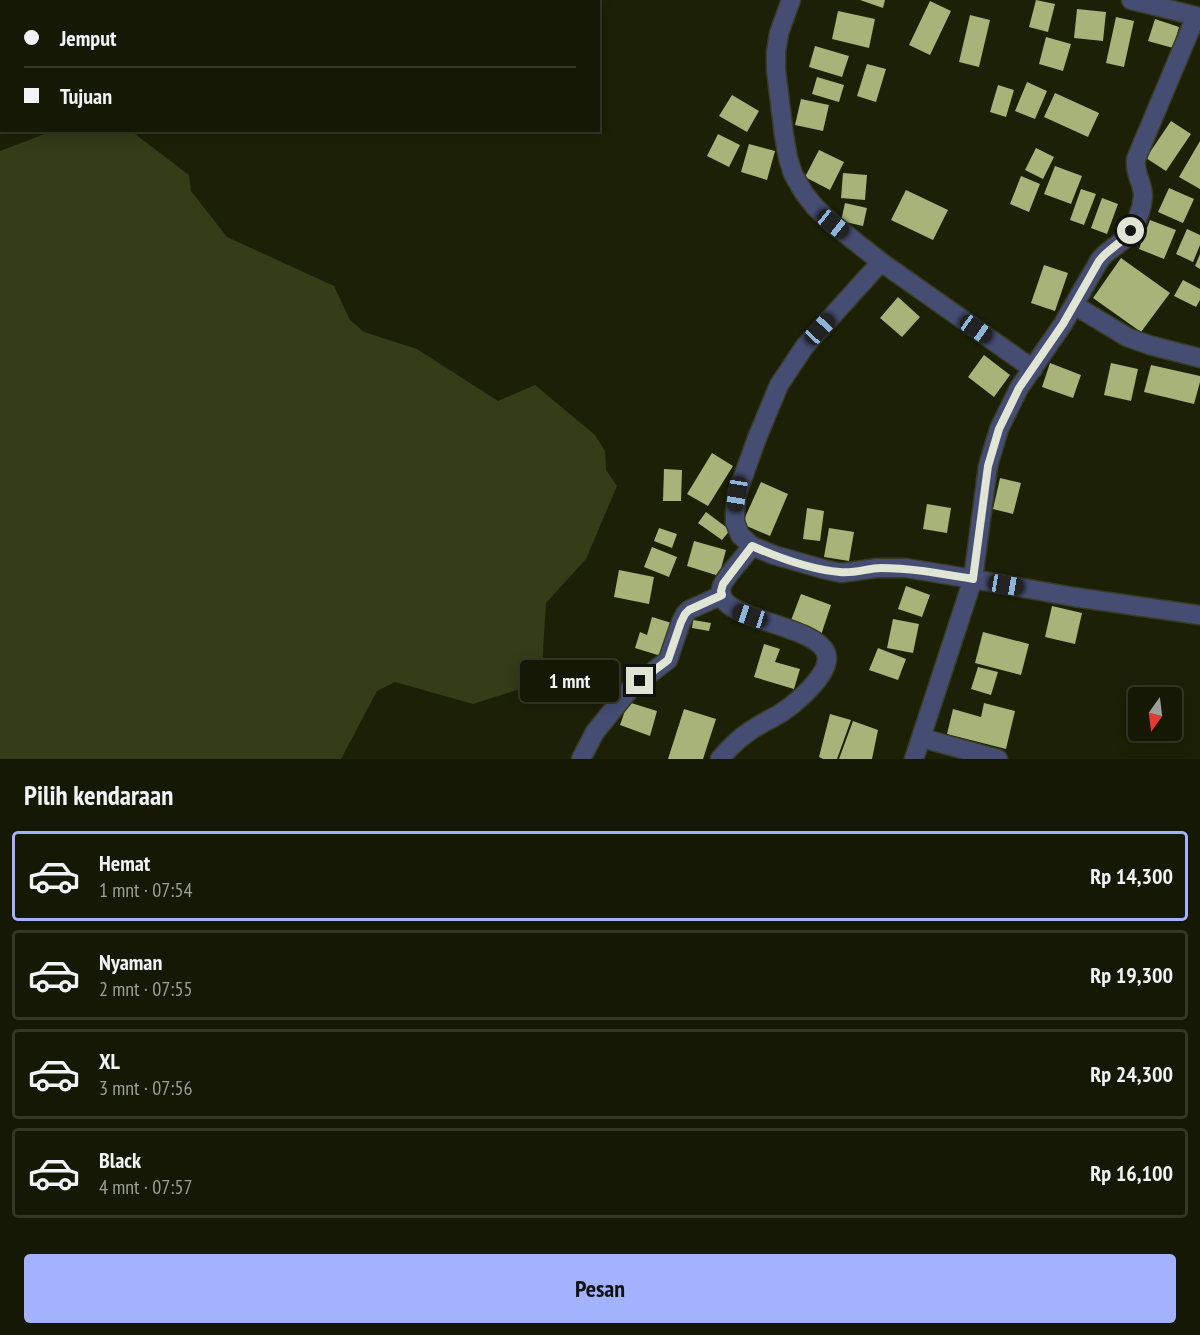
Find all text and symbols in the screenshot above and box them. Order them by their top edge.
text: Jemput [60,24,116,52]
text: Tujuan [60,82,112,110]
car [813,206,853,242]
route start [1117,217,1144,244]
car [801,310,839,348]
car [956,311,996,347]
car [725,475,749,513]
car [987,573,1025,597]
car [730,602,770,630]
callout: 1 mnt [520,660,619,702]
route end [626,667,653,694]
text: 1 mnt [549,668,590,694]
north arrow [1128,687,1182,741]
map controls [1128,687,1182,741]
text: Pilih kendaraan [24,778,173,812]
icon: car [27,849,81,903]
text: Hemat [99,849,150,877]
text: Rp 14,300 [1090,862,1173,890]
text: 1 mnt · 07:54 [99,877,192,903]
icon: car [27,948,81,1002]
text: Nyaman [99,948,162,976]
text: Rp 19,300 [1090,961,1173,989]
text: 2 mnt · 07:55 [99,976,192,1002]
icon: car [27,1047,81,1101]
text: XL [99,1047,120,1075]
text: Rp 24,300 [1090,1060,1173,1088]
text: 3 mnt · 07:56 [99,1075,192,1101]
icon: car [27,1146,81,1200]
text: Black [99,1146,141,1174]
text: Rp 16,100 [1090,1159,1173,1187]
text: 4 mnt · 07:57 [99,1174,192,1200]
button: Pesan [24,1254,1176,1323]

